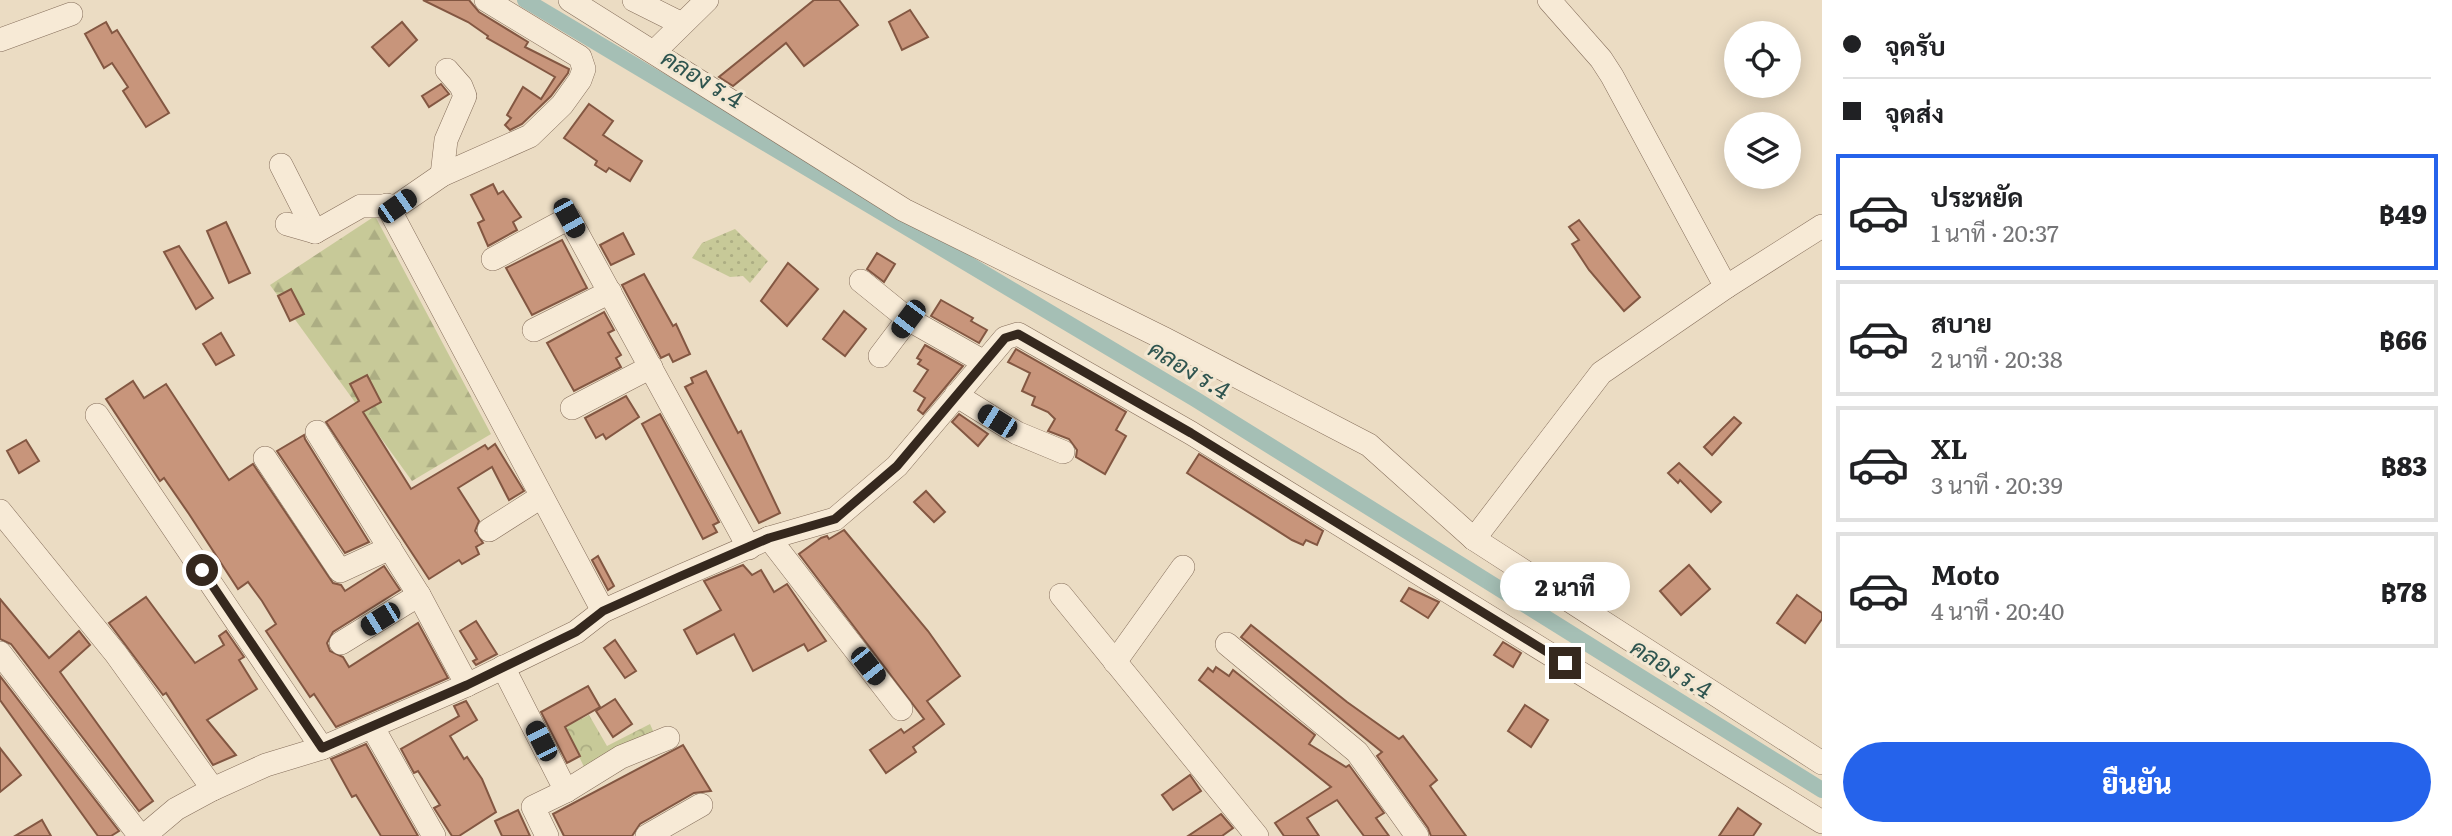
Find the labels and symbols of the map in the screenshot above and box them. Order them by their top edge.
water label: คลอง ร.4 [656,39,751,115]
car [374,185,421,227]
car [550,195,589,241]
car [887,296,930,342]
water label: คลอง ร.4 [1143,330,1238,406]
car [974,401,1021,441]
route start [186,554,218,586]
callout: 2 นาที [1500,562,1630,610]
car [357,599,404,639]
water label: คลอง ร.4 [1625,628,1720,706]
car [847,643,890,689]
route end [1549,647,1581,679]
car [523,718,560,764]

